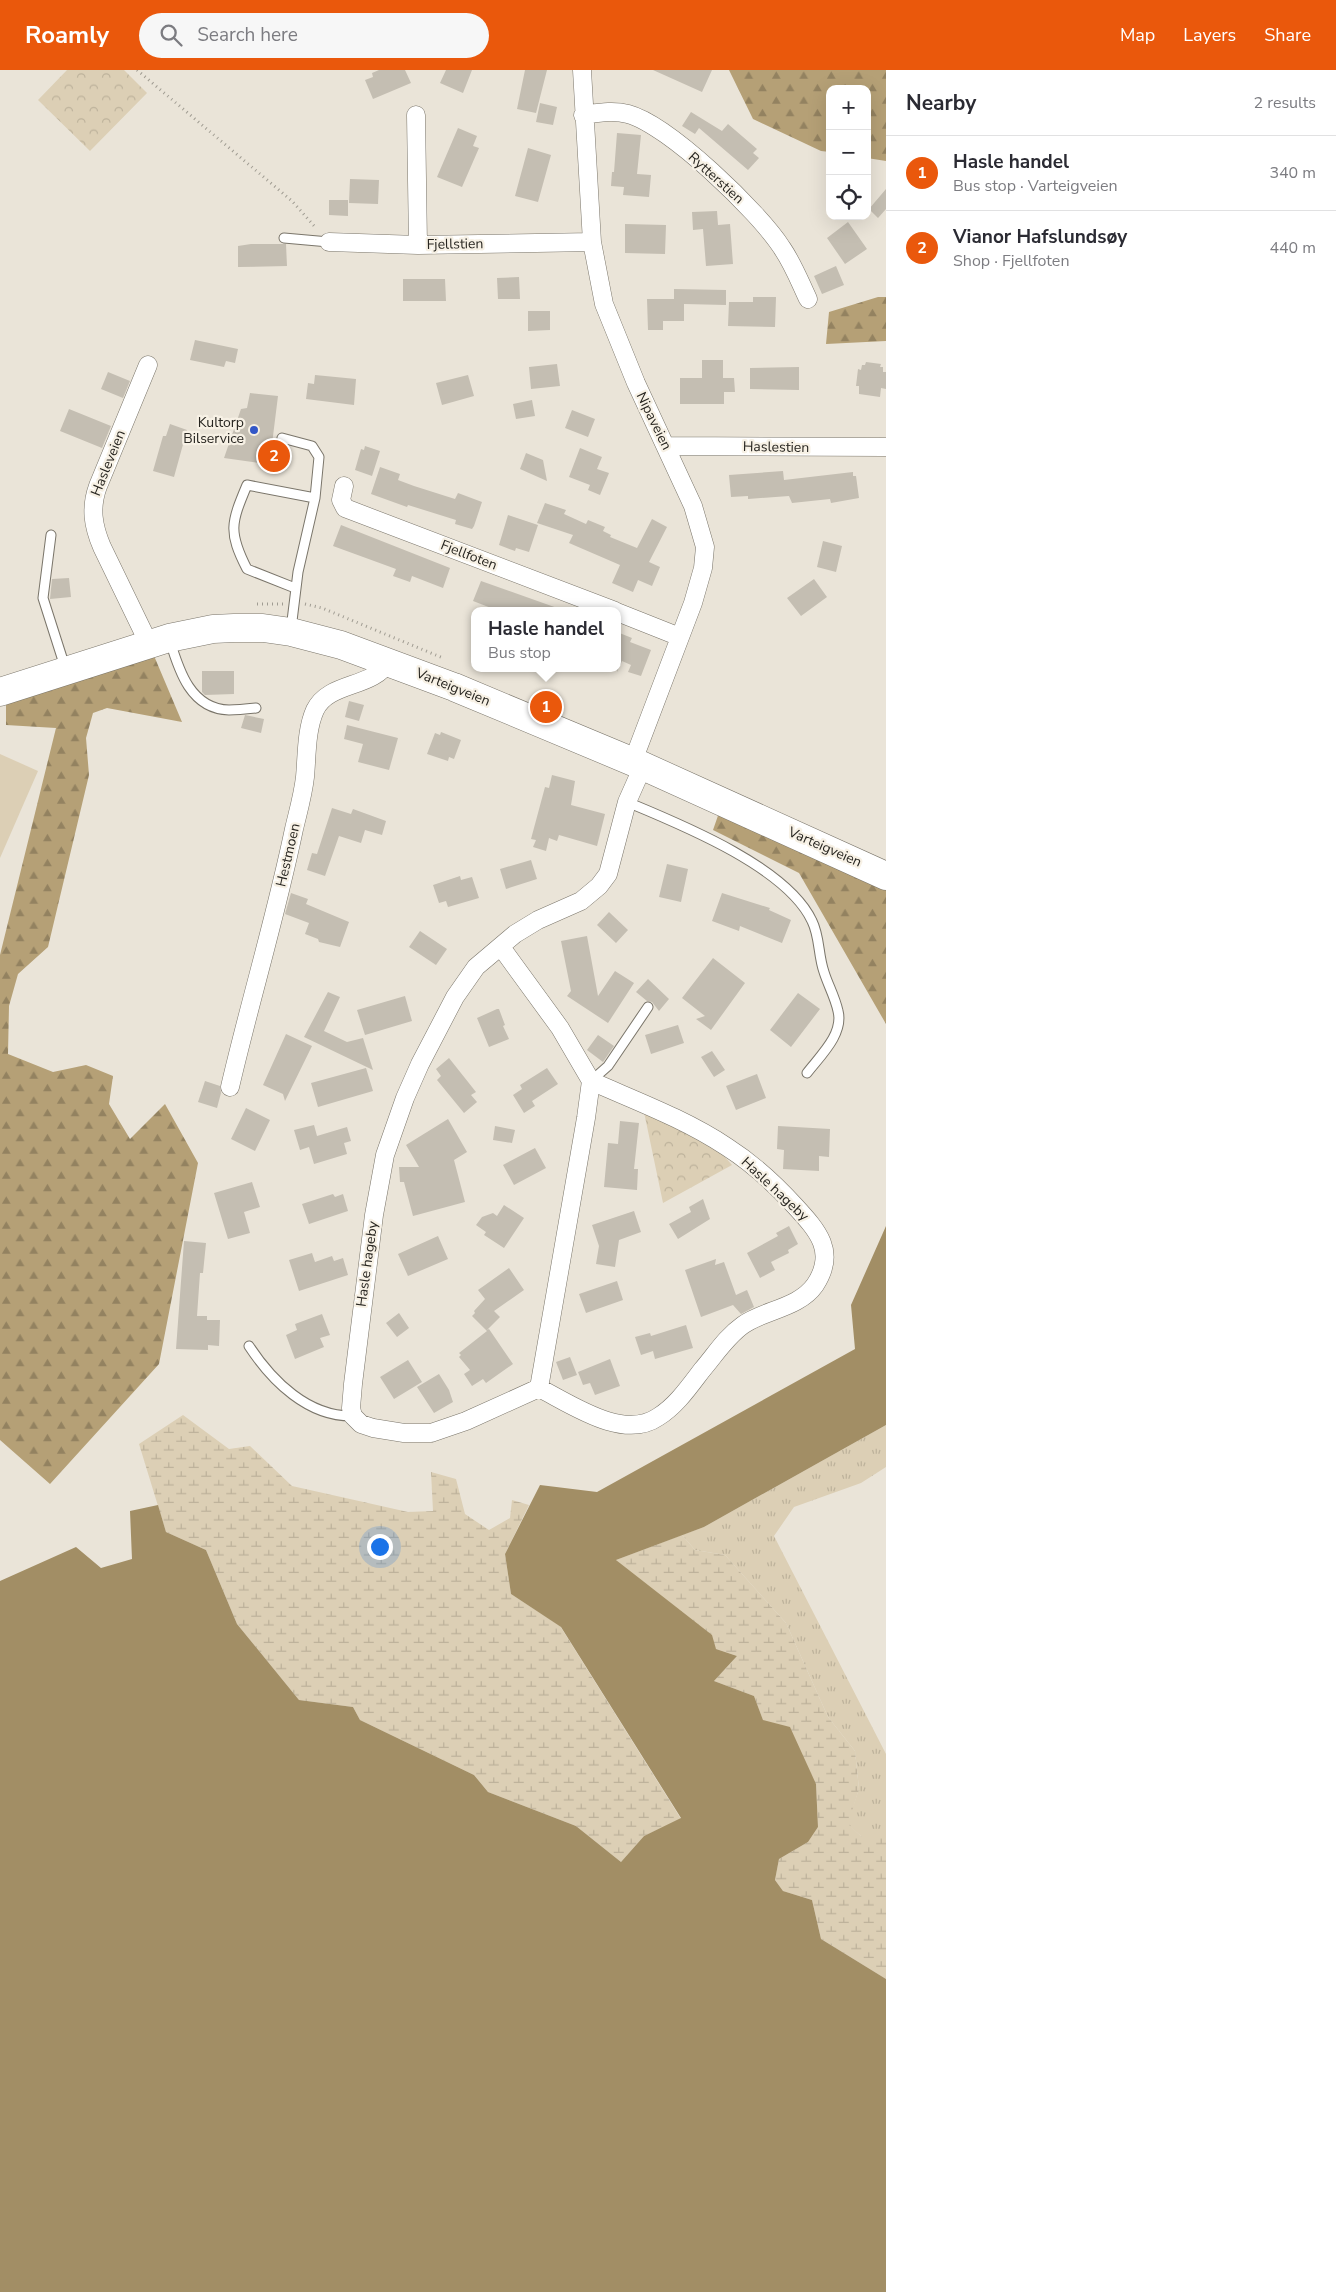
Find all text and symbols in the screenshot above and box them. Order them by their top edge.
search box [139,13,489,58]
text: Roamly [25,19,109,51]
icon: search [157,21,185,49]
text: Search here [197,22,298,48]
text: Map [1120,23,1155,47]
text: Layers [1183,23,1236,47]
text: Share [1264,23,1311,47]
map controls [826,85,871,220]
button: + [826,85,871,130]
text: Nearby [906,89,976,117]
text: 2 results [1254,92,1316,114]
button: − [826,130,871,175]
street label: Rytterstien [684,148,748,208]
text: Hasle handel [953,149,1069,175]
text: 1 [917,162,927,184]
text: 340 m [1269,162,1316,184]
button: locate [826,175,871,220]
text: Bus stop · Varteigveien [953,175,1118,197]
text: Vianor Hafslundsøy [953,224,1127,250]
street label: Fjellstien [426,234,484,254]
text: 2 [917,237,927,259]
text: 440 m [1269,237,1316,259]
text: Shop · Fjellfoten [953,250,1069,272]
street label: Nipaveien [632,389,676,453]
place label: Kultorp Bilservice [183,413,244,448]
marker: Kultorp Bilservice [248,424,260,436]
street label: Hasleveien [86,427,130,499]
pin: 2 [258,437,290,475]
street label: Haslestien [743,437,809,457]
street label: Fjellfoten [438,536,500,574]
popup [471,607,621,672]
text: Hasle handel [488,616,604,642]
text: Bus stop [488,642,551,664]
street label: Varteigveien [412,663,493,711]
pin: 1 [530,688,562,726]
street label: Hestmoen [271,821,305,889]
street label: Varteigveien [784,822,865,872]
street label: Hasle hageby [737,1153,814,1226]
street label: Hasle hageby [352,1219,383,1308]
your location [367,1534,393,1560]

